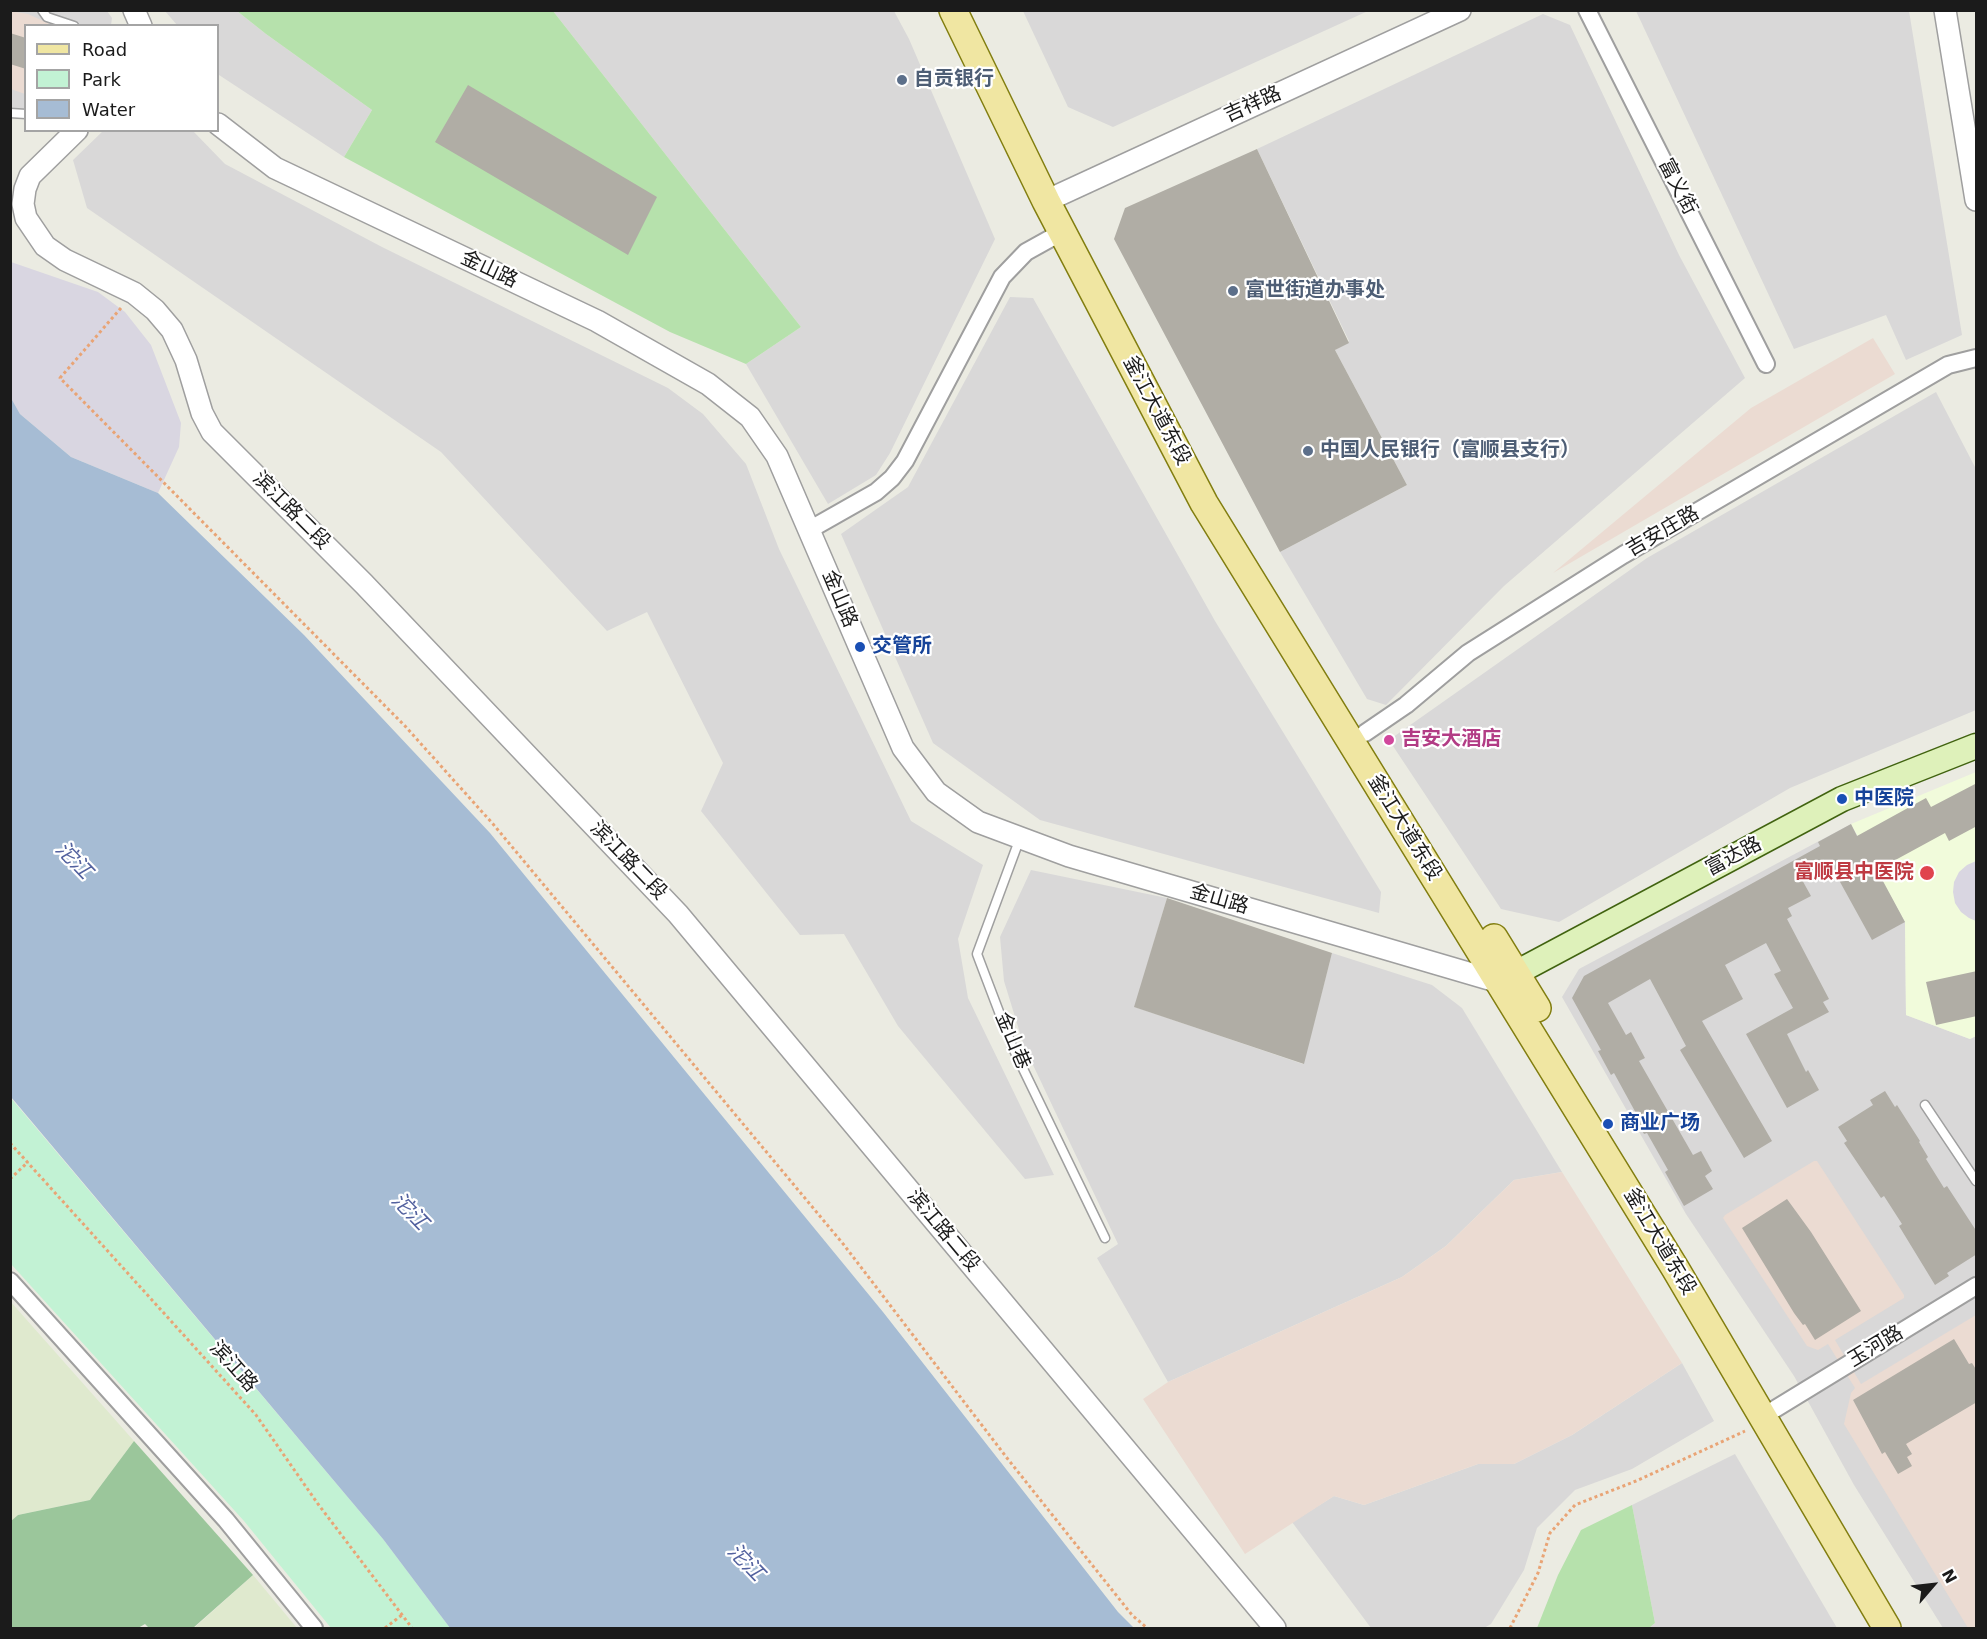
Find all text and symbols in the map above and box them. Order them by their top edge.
legend [24,24,219,132]
text: Road [82,39,127,60]
place label: 自贡银行 [914,68,994,92]
text: Park [82,69,121,90]
marker: 自贡银行 [895,73,909,87]
street label: 吉祥路 [1221,82,1285,128]
text: Water [82,99,135,120]
street label: 富义街 [1653,155,1701,219]
street label: 金山路 [457,246,521,294]
place label: 富世街道办事处 [1245,279,1385,303]
marker: 富世街道办事处 [1226,284,1240,298]
street label: 釜江大道东段 [1117,352,1195,470]
place label: 中国人民银行（富顺县支行） [1320,439,1580,463]
marker: 中国人民银行（富顺县支行） [1301,444,1315,458]
street label: 滨江路二段 [247,467,335,555]
street label: 吉安庄路 [1622,502,1704,562]
street label: 金山路 [816,567,862,631]
place label: 交管所 [872,635,932,659]
marker: 交管所 [853,640,867,654]
place label: 吉安大酒店 [1401,728,1501,752]
marker: 吉安大酒店 [1382,733,1396,747]
street label: 釜江大道东段 [1362,771,1446,885]
place label: 中医院 [1854,787,1914,811]
marker: 中医院 [1835,792,1849,806]
street label: 滨江路二段 [585,817,671,905]
street label: 富达路 [1702,832,1766,882]
water label: 沱江 [49,837,97,885]
place label: 富顺县中医院 [1794,861,1914,885]
marker: 富顺县中医院 [1918,864,1936,882]
street label: 金山路 [1187,880,1251,920]
street label: 金山巷 [989,1009,1035,1073]
place label: 商业广场 [1620,1112,1700,1136]
marker: 商业广场 [1601,1117,1615,1131]
street label: 釜江大道东段 [1618,1184,1700,1300]
street label: 滨江路二段 [902,1185,984,1277]
water label: 沱江 [385,1188,433,1236]
street label: 玉河路 [1844,1321,1908,1373]
street label: 滨江路 [204,1337,262,1397]
water label: 沱江 [721,1539,769,1587]
north arrow [1903,1555,1963,1615]
text: N [1938,1566,1961,1587]

